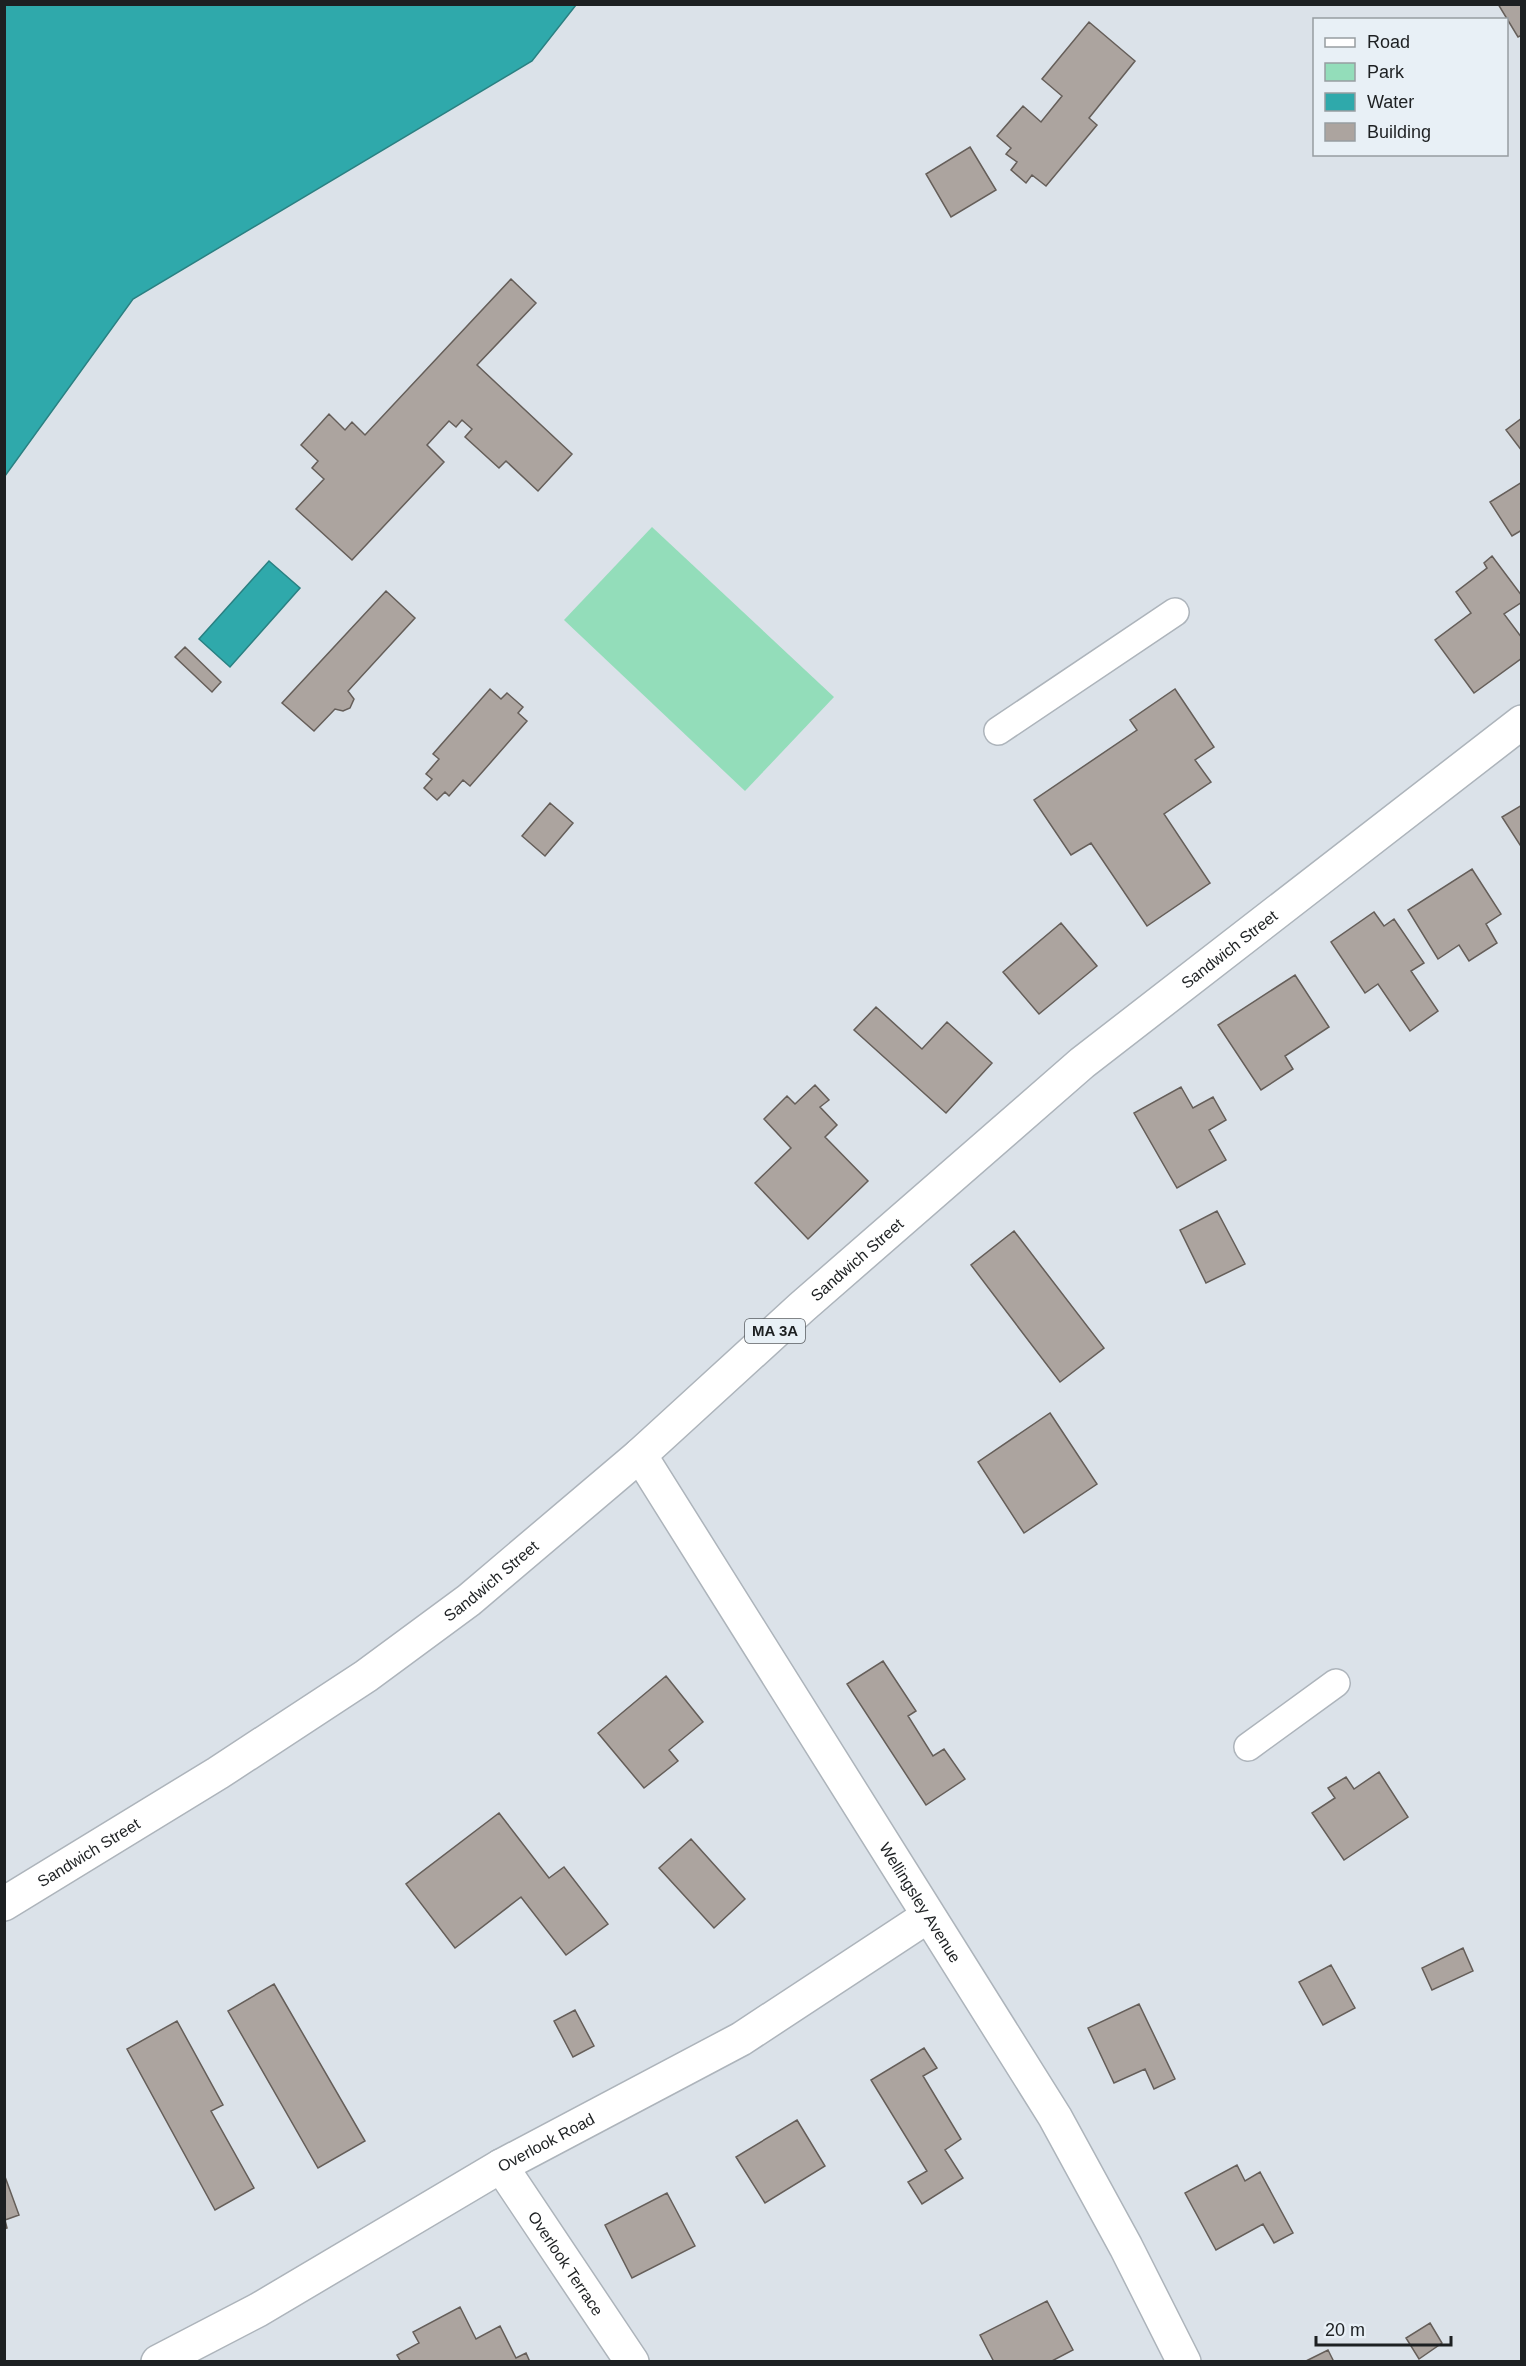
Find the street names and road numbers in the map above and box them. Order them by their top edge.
street label: Sandwich Street [1178,907,1281,992]
street label: Sandwich Street [807,1215,907,1304]
road number: MA 3A [745,1319,805,1343]
street label: Sandwich Street [441,1537,542,1625]
street label: Sandwich Street [35,1815,143,1890]
street label: Wellingsley Avenue [876,1840,964,1966]
street label: Overlook Road [495,2110,597,2175]
street label: Overlook Terrace [525,2208,607,2319]

